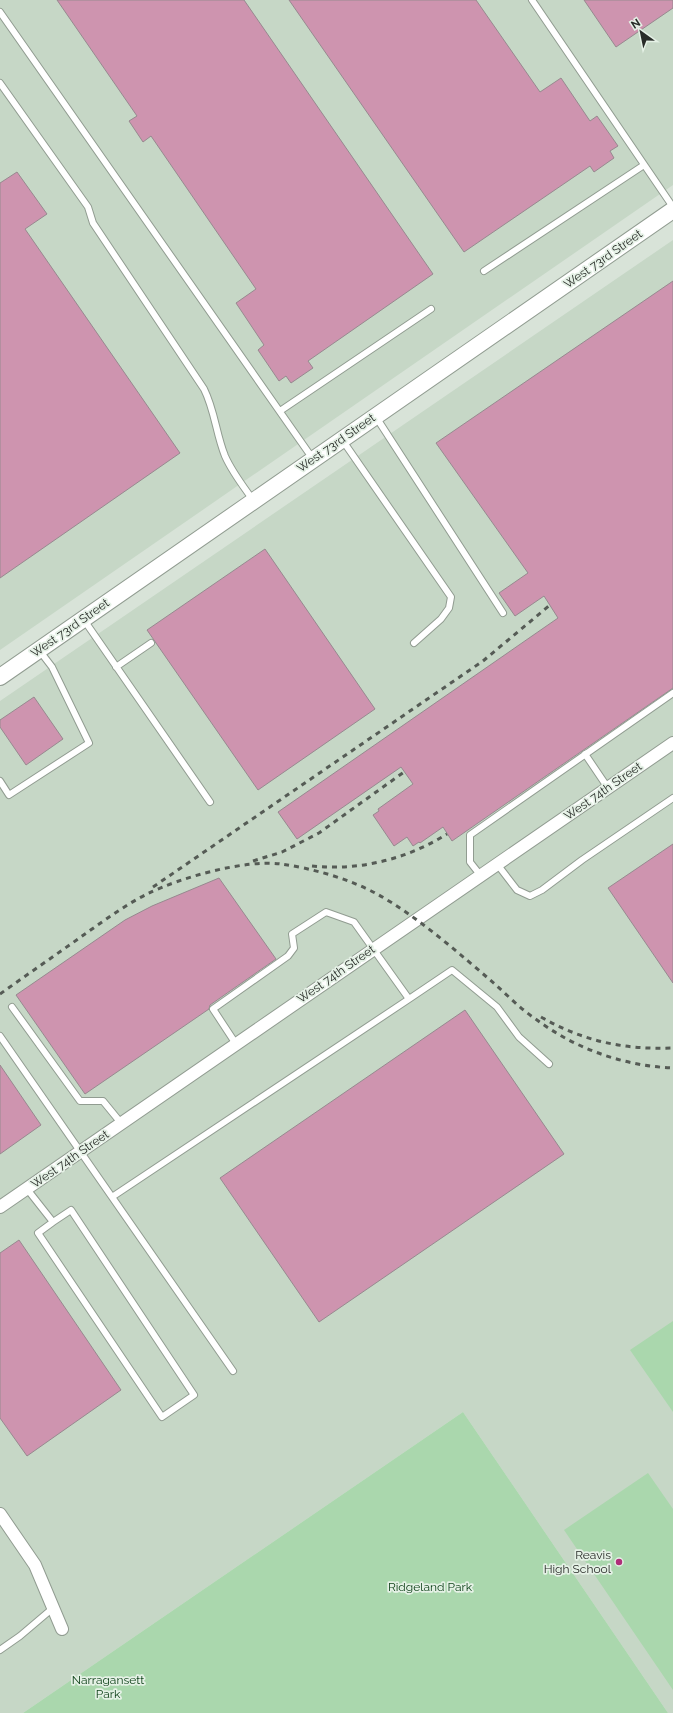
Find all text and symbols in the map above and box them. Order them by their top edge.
north arrow [621,12,661,52]
text: N [629,16,643,32]
street label: West 73rd Street [561,227,645,291]
street label: West 73rd Street [294,411,378,475]
street label: West 73rd Street [28,596,112,660]
street label: West 74th Street [562,759,644,823]
street label: West 74th Street [295,942,377,1006]
street label: West 74th Street [29,1127,111,1191]
place label: Reavis High School [544,1548,612,1576]
marker: Reavis High School [614,1557,624,1567]
park label: Ridgeland Park [388,1580,473,1594]
park label: Narragansett Park [72,1673,144,1701]

